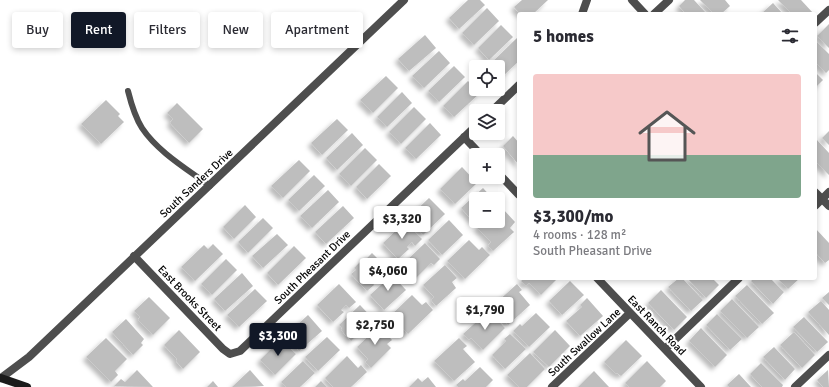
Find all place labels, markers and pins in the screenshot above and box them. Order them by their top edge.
pin: $3,320 [369,206,435,240]
pin: $4,060 [355,258,421,292]
pin: $1,790 [452,297,518,331]
pin: $2,750 [342,312,408,346]
pin: $3,300 [245,323,311,357]

